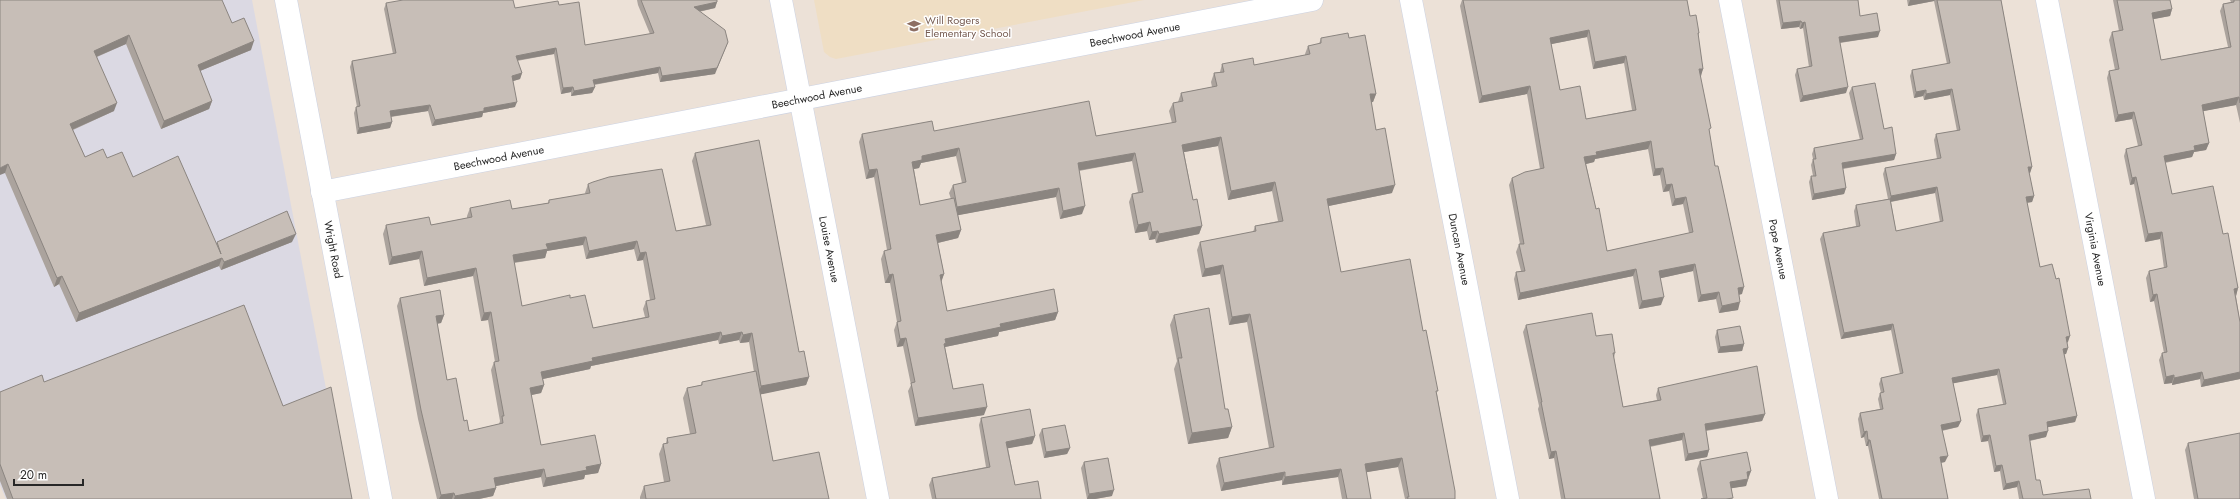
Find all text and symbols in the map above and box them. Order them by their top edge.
place label: Will Rogers Elementary School [925,12,1011,41]
school or university icon: Will Rogers Elementary School [906,18,922,34]
street label: Beechwood Avenue [1088,18,1182,51]
street label: Beechwood Avenue [770,79,864,113]
street label: Beechwood Avenue [452,141,546,174]
street label: Virginia Avenue [2081,211,2110,288]
street label: Duncan Avenue [1445,212,1474,287]
street label: Louise Avenue [815,215,844,284]
street label: Pope Avenue [1765,218,1792,281]
street label: Wright Road [320,219,347,280]
scale bar [14,461,83,487]
text: 20 m [20,466,47,484]

